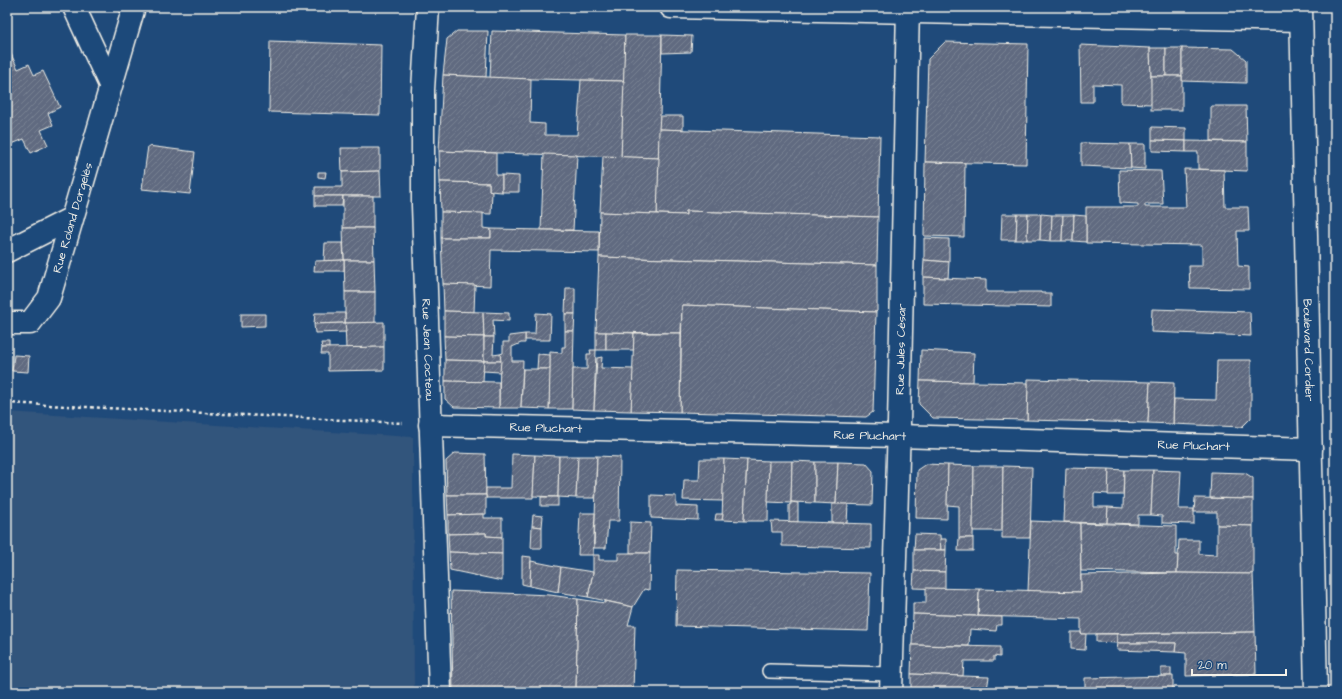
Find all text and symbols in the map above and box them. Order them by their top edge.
street label: Rue Roland Dorgelès [49,161,97,275]
street label: Rue Jean Cocteau [417,298,438,401]
street label: Boulevard Cordier [1298,298,1318,402]
street label: Rue Jules César [892,303,911,395]
street label: Rue Pluchart [509,419,583,438]
street label: Rue Pluchart [833,426,907,445]
street label: Rue Pluchart [1157,436,1230,455]
scale bar [1192,651,1286,677]
text: 20 m [1198,657,1227,674]

